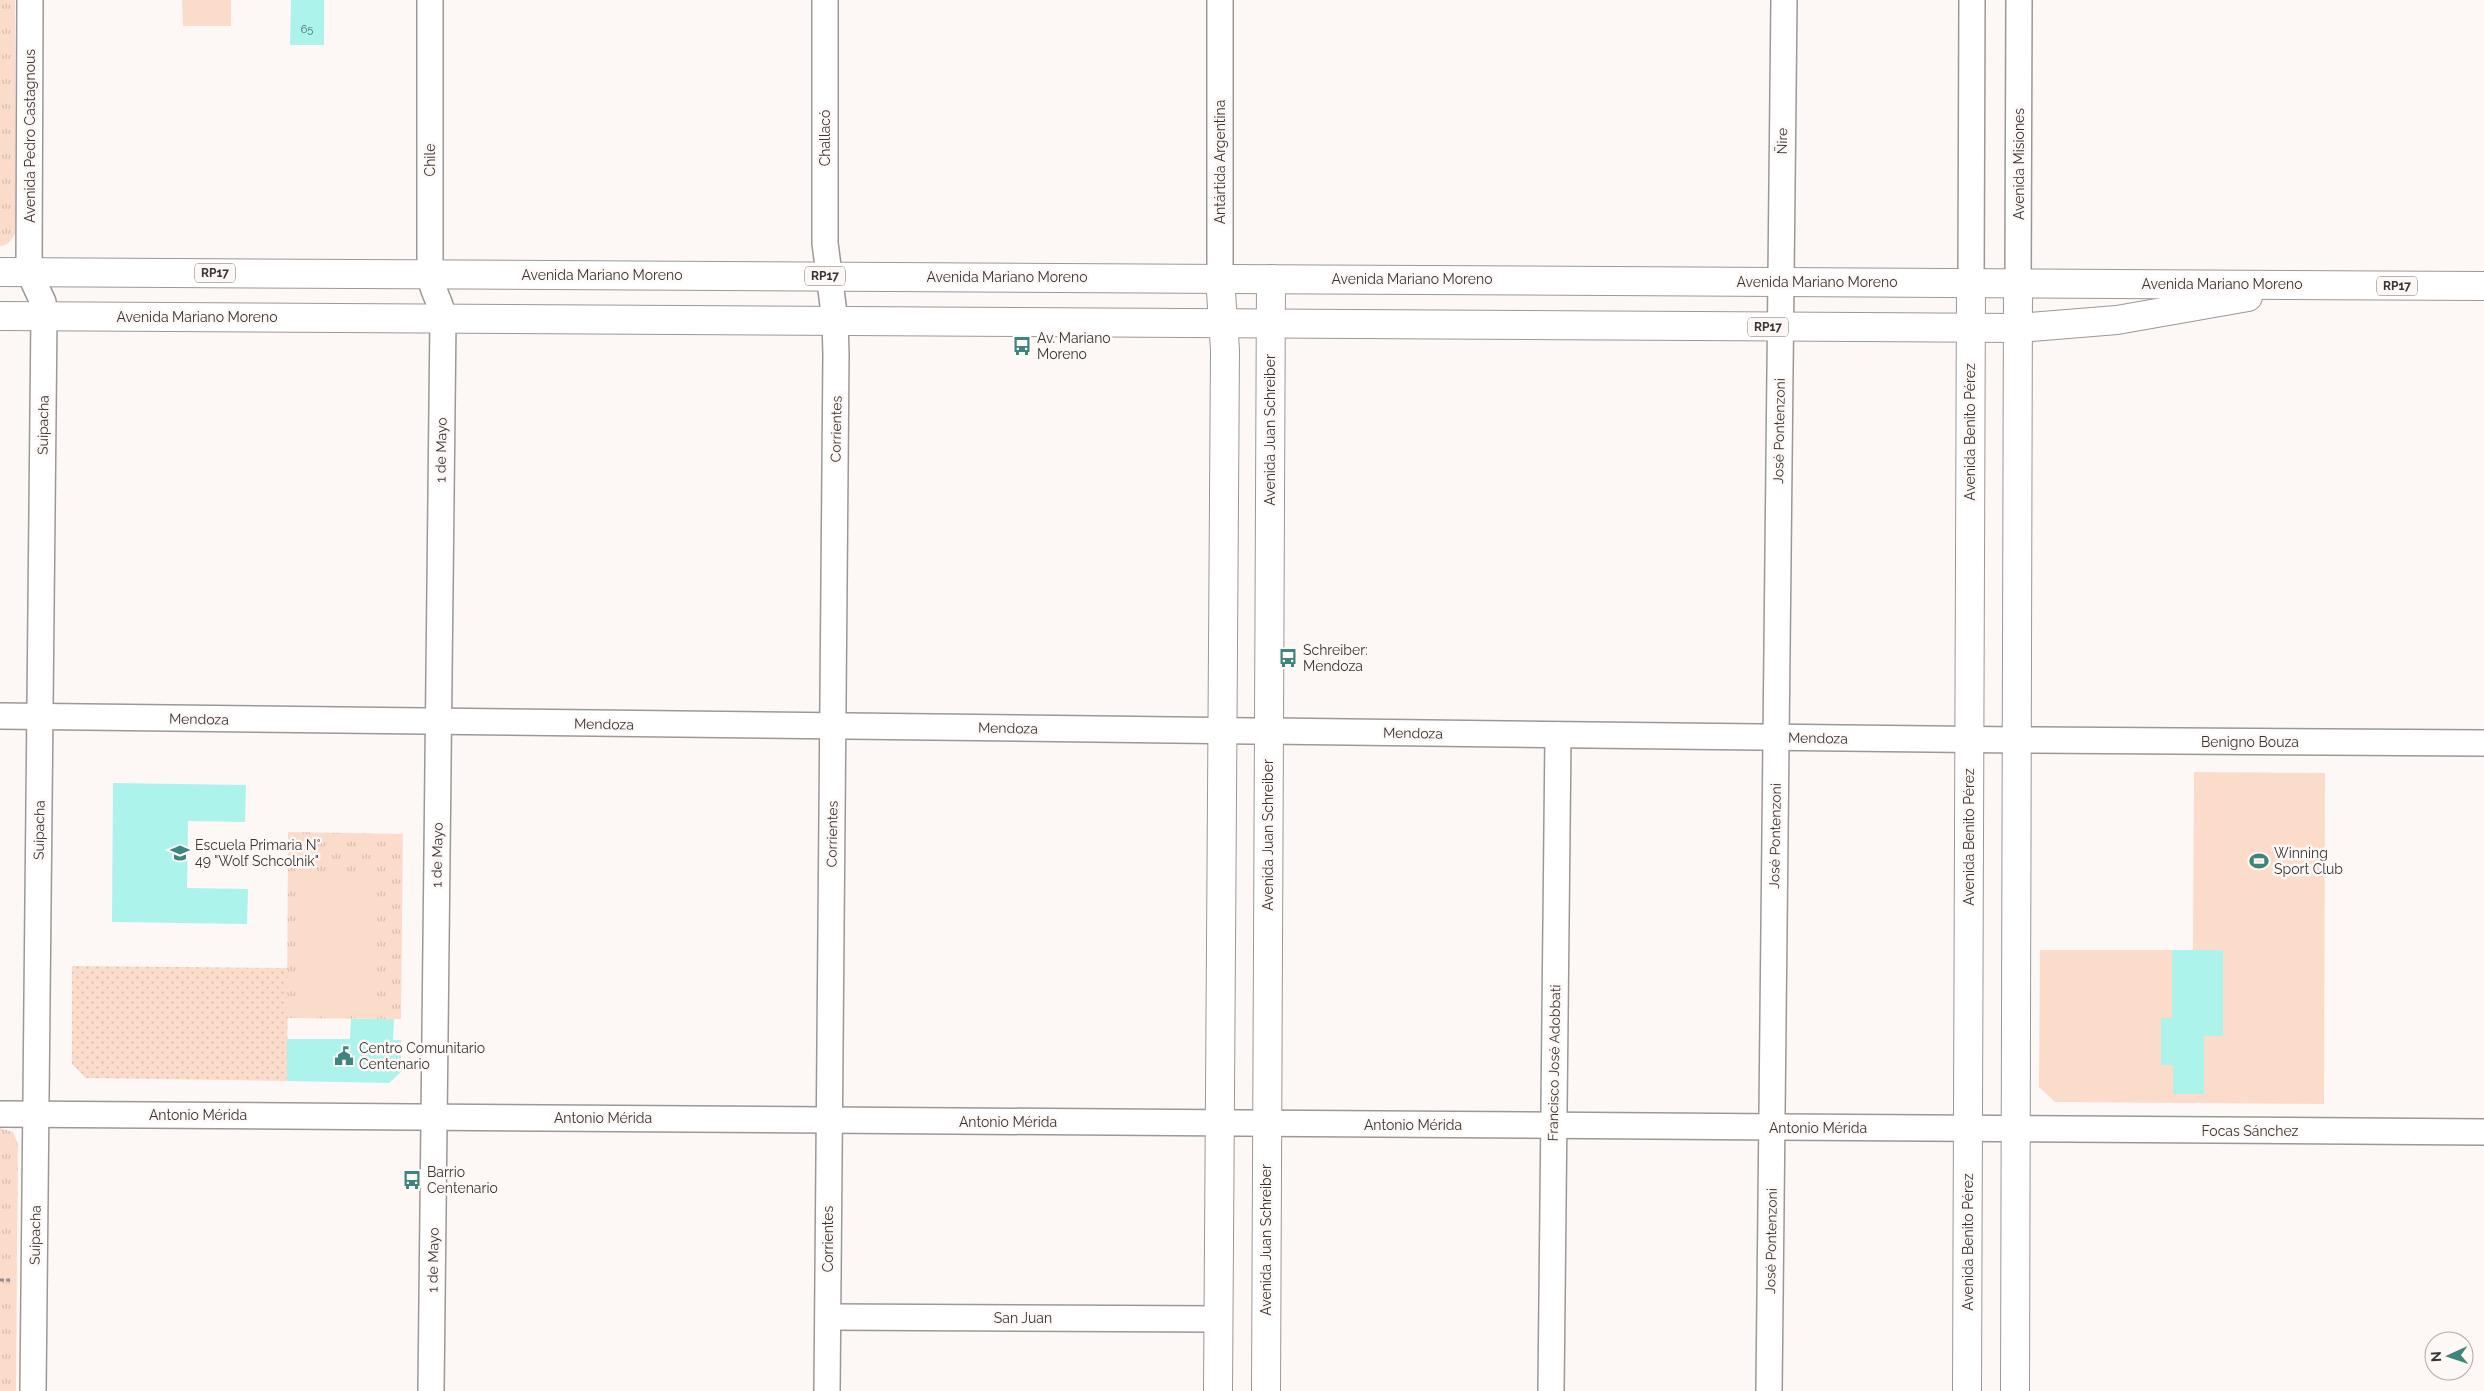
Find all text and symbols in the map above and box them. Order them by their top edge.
house number: 65 [301,23,313,36]
street label: Avenida Pedro Castagnous [22,49,38,223]
street label: Antártida Argentina [1212,100,1228,224]
street label: Avenida Misiones [2011,108,2027,220]
street label: Challacó [817,110,833,166]
street label: Ñire [1773,127,1790,155]
street label: Chile [422,144,438,176]
road number: RP17 [195,264,235,282]
road number: RP17 [805,266,845,286]
street label: Avenida Mariano Moreno [522,267,682,283]
street label: Avenida Mariano Moreno [927,269,1087,285]
street label: Avenida Mariano Moreno [1332,271,1492,287]
street label: Avenida Mariano Moreno [1737,274,1897,290]
street label: Avenida Mariano Moreno [2142,276,2302,292]
road number: RP17 [2377,276,2417,296]
street label: Avenida Mariano Moreno [117,309,277,325]
road number: RP17 [1748,318,1788,337]
place label: Av. Mariano Moreno [1037,330,1111,362]
bus stop icon: Av. Mariano Moreno [1011,335,1033,357]
street label: Avenida Juan Schreiber [1262,354,1278,506]
street label: Avenida Benito Pérez [1962,363,1978,501]
street label: José Pontenzoni [1770,378,1788,484]
street label: Suipacha [34,395,52,455]
street label: Corrientes [827,395,845,462]
street label: 1 de Mayo [432,417,450,483]
place label: Schreiber: Mendoza [1303,642,1368,674]
bus stop icon: Schreiber: Mendoza [1277,647,1299,669]
street label: Mendoza [169,710,229,728]
street label: Mendoza [574,715,634,733]
street label: Mendoza [978,719,1038,737]
street label: Mendoza [1383,724,1443,742]
street label: Mendoza [1788,729,1848,747]
street label: Benigno Bouza [2201,734,2299,750]
street label: Avenida Juan Schreiber [1260,759,1276,911]
street label: Avenida Benito Pérez [1961,768,1977,906]
street label: José Pontenzoni [1766,783,1784,889]
street label: Suipacha [30,800,48,860]
street label: Corrientes [823,800,841,867]
street label: 1 de Mayo [428,822,446,888]
place label: Escuela Primaria N° 49 "Wolf Schcolnik" [195,837,321,869]
school or university icon: Escuela Primaria N° 49 "Wolf Schcolnik" [169,842,191,864]
place label: Winning Sport Club [2274,845,2343,877]
sports icon: Winning Sport Club [2248,850,2270,872]
street label: Francisco José Adobbati [1545,984,1563,1142]
place label: Centro Comunitario Centenario [359,1040,485,1072]
public building icon: Centro Comunitario Centenario [333,1045,355,1067]
street label: Antonio Mérida [149,1107,247,1123]
street label: Antonio Mérida [554,1110,652,1126]
street label: Antonio Mérida [959,1114,1057,1130]
street label: Antonio Mérida [1364,1117,1462,1133]
street label: Antonio Mérida [1769,1120,1867,1136]
street label: Focas Sánchez [2202,1123,2299,1139]
place label: Barrio Centenario [427,1164,498,1196]
street label: Avenida Juan Schreiber [1258,1164,1274,1316]
bus stop icon: Barrio Centenario [401,1169,423,1191]
street label: Avenida Benito Pérez [1960,1173,1976,1311]
street label: José Pontenzoni [1762,1188,1780,1294]
street label: Suipacha [26,1205,44,1265]
street label: Corrientes [820,1205,836,1272]
street label: 1 de Mayo [424,1227,442,1293]
street label: San Juan [994,1310,1052,1326]
north arrow [2424,1331,2474,1381]
text: N [2428,1351,2444,1362]

